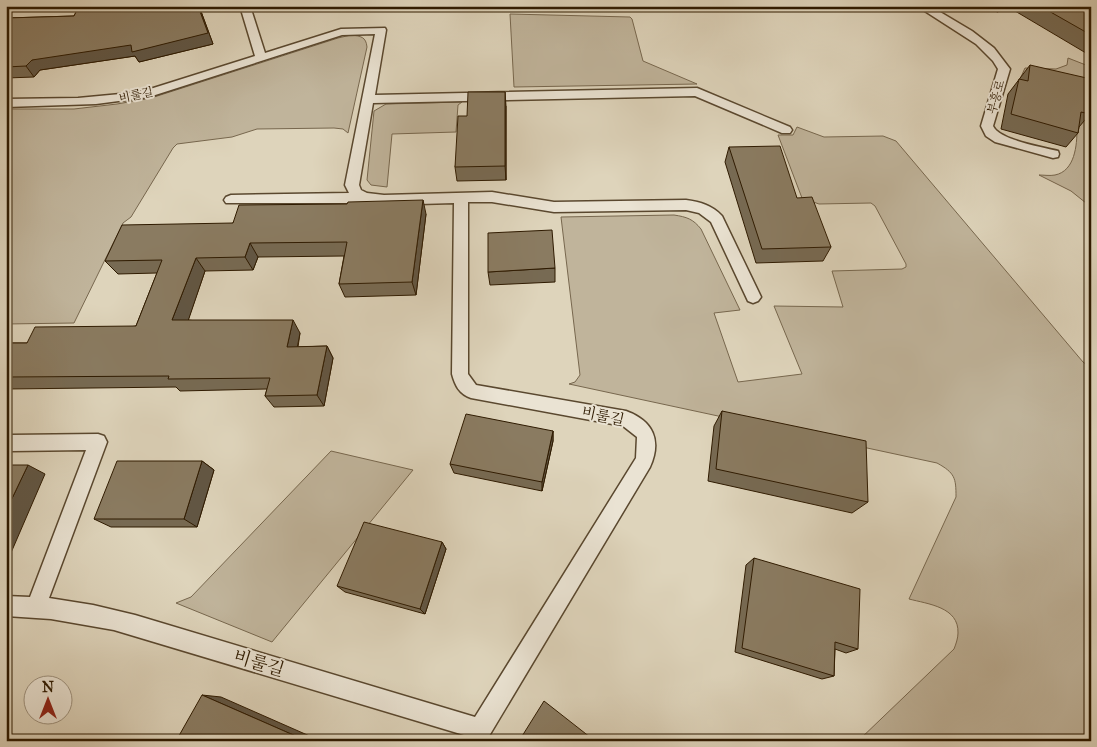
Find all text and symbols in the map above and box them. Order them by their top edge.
street label: 부흥로 [984,78,1008,116]
street label: 비룰길 [118,85,154,105]
street label: 비룰길 [580,403,626,429]
street label: 비룰길 [231,645,287,681]
north arrow [22,674,72,724]
text: N [42,679,54,696]

